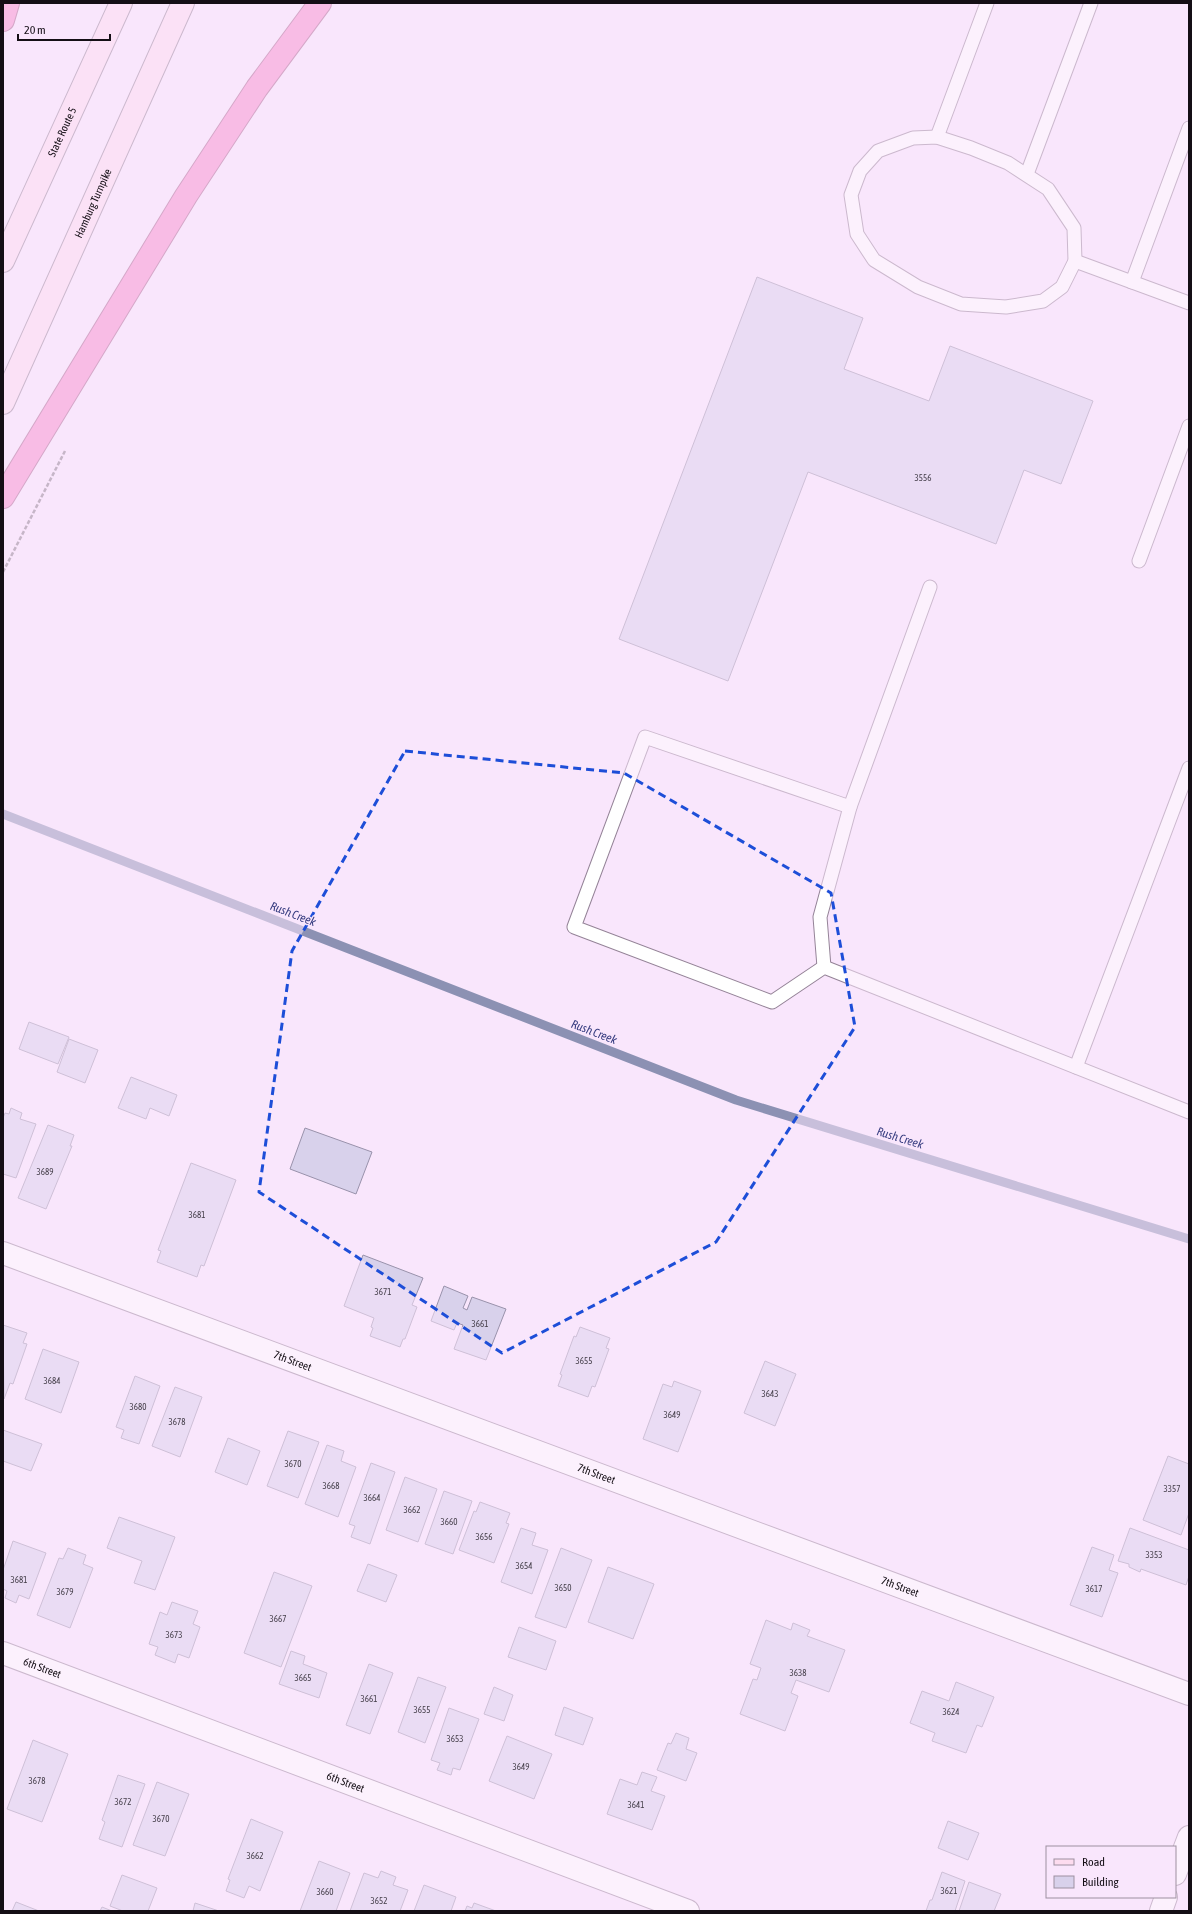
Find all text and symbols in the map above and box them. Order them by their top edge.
scale bar [18,16,110,42]
text: 20 m [24,23,46,37]
street label: State Route 5 [46,105,79,159]
street label: Hamburg Turnpike [72,167,114,240]
house number: 3556 [915,473,931,483]
water label: Rush Creek [268,899,319,929]
water label: Rush Creek [569,1017,620,1047]
water label: Rush Creek [875,1124,926,1152]
house number: 3689 [37,1167,53,1177]
house number: 3681 [189,1210,205,1220]
house number: 3671 [375,1287,391,1297]
house number: 3661 [472,1319,488,1329]
street label: 7th Street [272,1348,313,1373]
house number: 3655 [576,1356,592,1366]
house number: 3684 [44,1376,60,1386]
house number: 3643 [762,1389,778,1399]
house number: 3680 [130,1402,146,1412]
house number: 3649 [664,1410,680,1420]
house number: 3678 [169,1417,185,1427]
house number: 3670 [285,1459,301,1469]
street label: 7th Street [576,1461,617,1486]
house number: 3668 [323,1481,339,1491]
house number: 3357 [1164,1484,1180,1494]
house number: 3664 [364,1493,380,1503]
house number: 3662 [404,1505,420,1515]
house number: 3660 [441,1517,457,1527]
house number: 3656 [476,1532,492,1542]
house number: 3353 [1146,1550,1162,1560]
house number: 3654 [516,1561,532,1571]
street label: 7th Street [879,1574,921,1599]
house number: 3681 [11,1575,27,1585]
house number: 3650 [555,1583,571,1593]
house number: 3617 [1086,1584,1102,1594]
house number: 3679 [57,1587,73,1597]
house number: 3667 [270,1614,286,1624]
house number: 3673 [166,1630,182,1640]
street label: 6th Street [22,1655,63,1680]
house number: 3638 [790,1668,806,1678]
house number: 3665 [295,1673,311,1683]
house number: 3661 [361,1694,377,1704]
house number: 3655 [414,1705,430,1715]
house number: 3624 [943,1707,959,1717]
house number: 3653 [447,1734,463,1744]
house number: 3649 [513,1762,529,1772]
street label: 6th Street [325,1769,366,1795]
house number: 3678 [29,1776,45,1786]
house number: 3672 [115,1797,131,1807]
house number: 3641 [628,1800,644,1810]
house number: 3670 [153,1814,169,1824]
legend [1046,1846,1176,1898]
house number: 3662 [247,1851,263,1861]
text: Road [1082,1855,1105,1869]
text: Building [1082,1875,1120,1889]
house number: 3621 [941,1886,957,1896]
house number: 3660 [317,1887,333,1897]
house number: 3652 [371,1896,387,1906]

